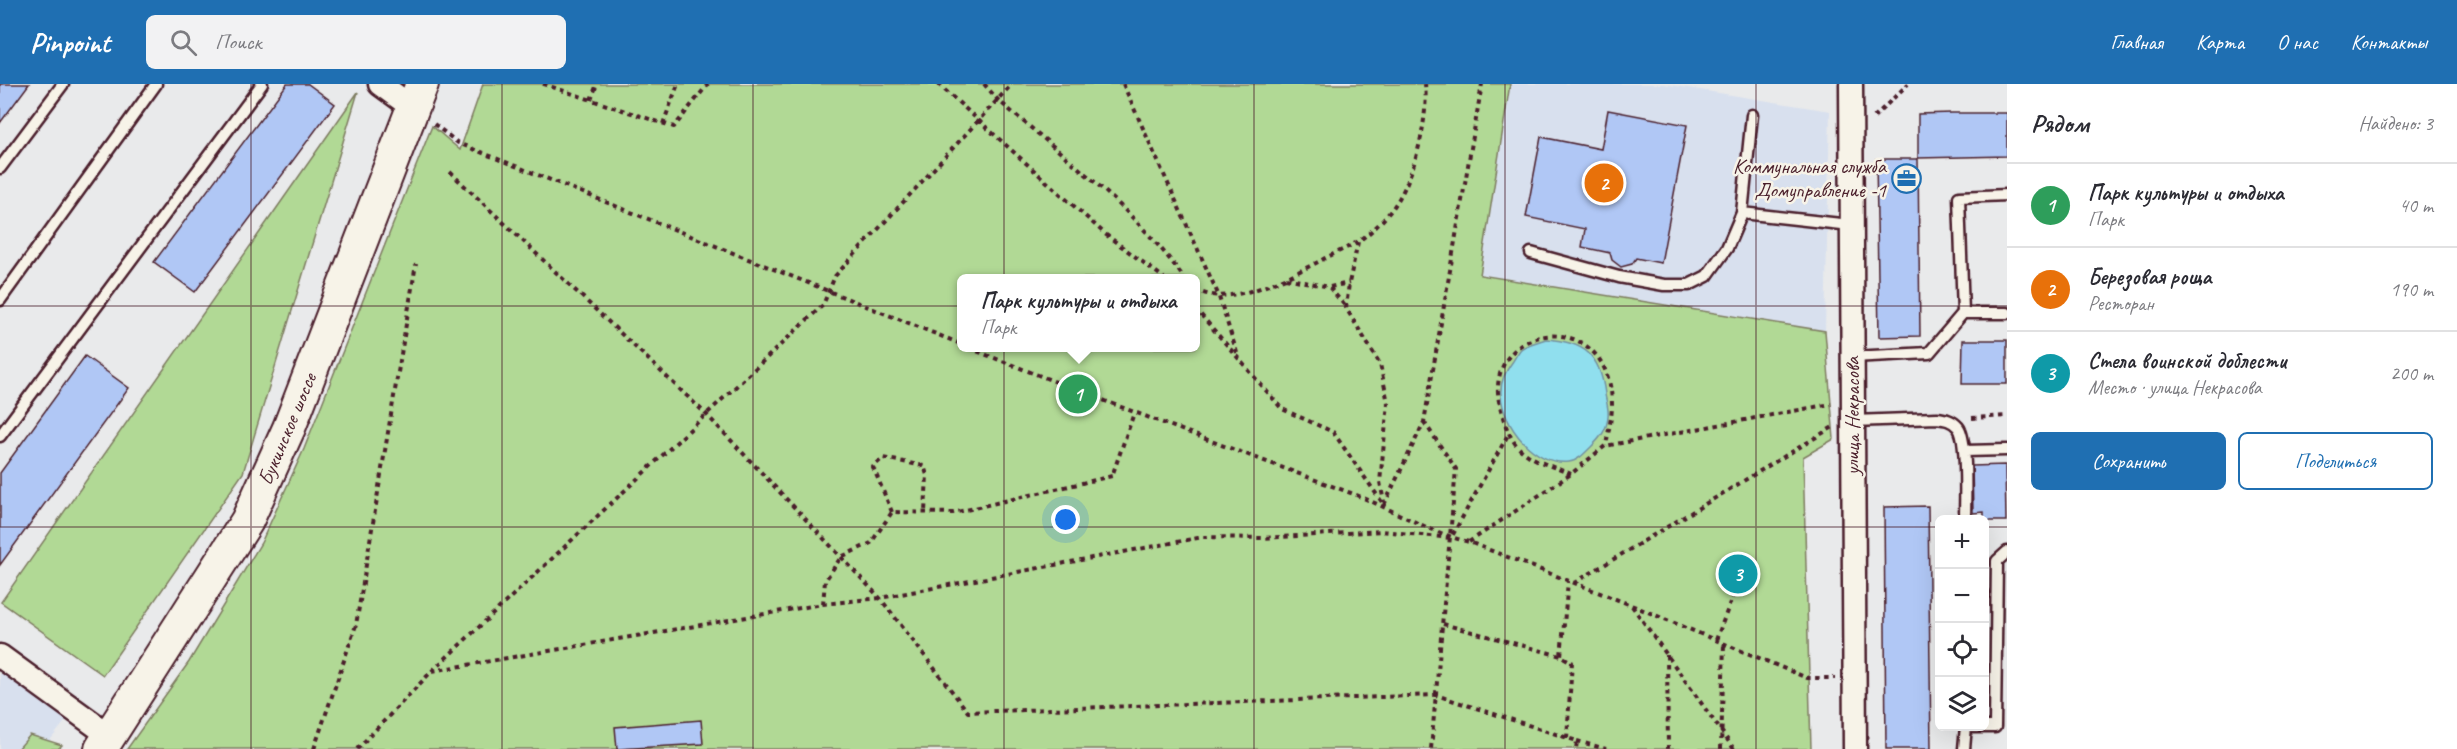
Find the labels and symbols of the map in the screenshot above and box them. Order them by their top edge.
place label: Коммунальная служба Домуправление -1 [1733,153,1888,203]
pin: 2 [1584,160,1624,206]
office icon: Коммунальная служба Домуправление -1 [1891,162,1923,194]
street label: улица Некрасова [1839,355,1865,477]
street label: Букинское шоссе [252,368,323,489]
pin: 1 [1058,372,1098,416]
your location [1051,505,1080,534]
pin: 3 [1718,552,1758,596]

